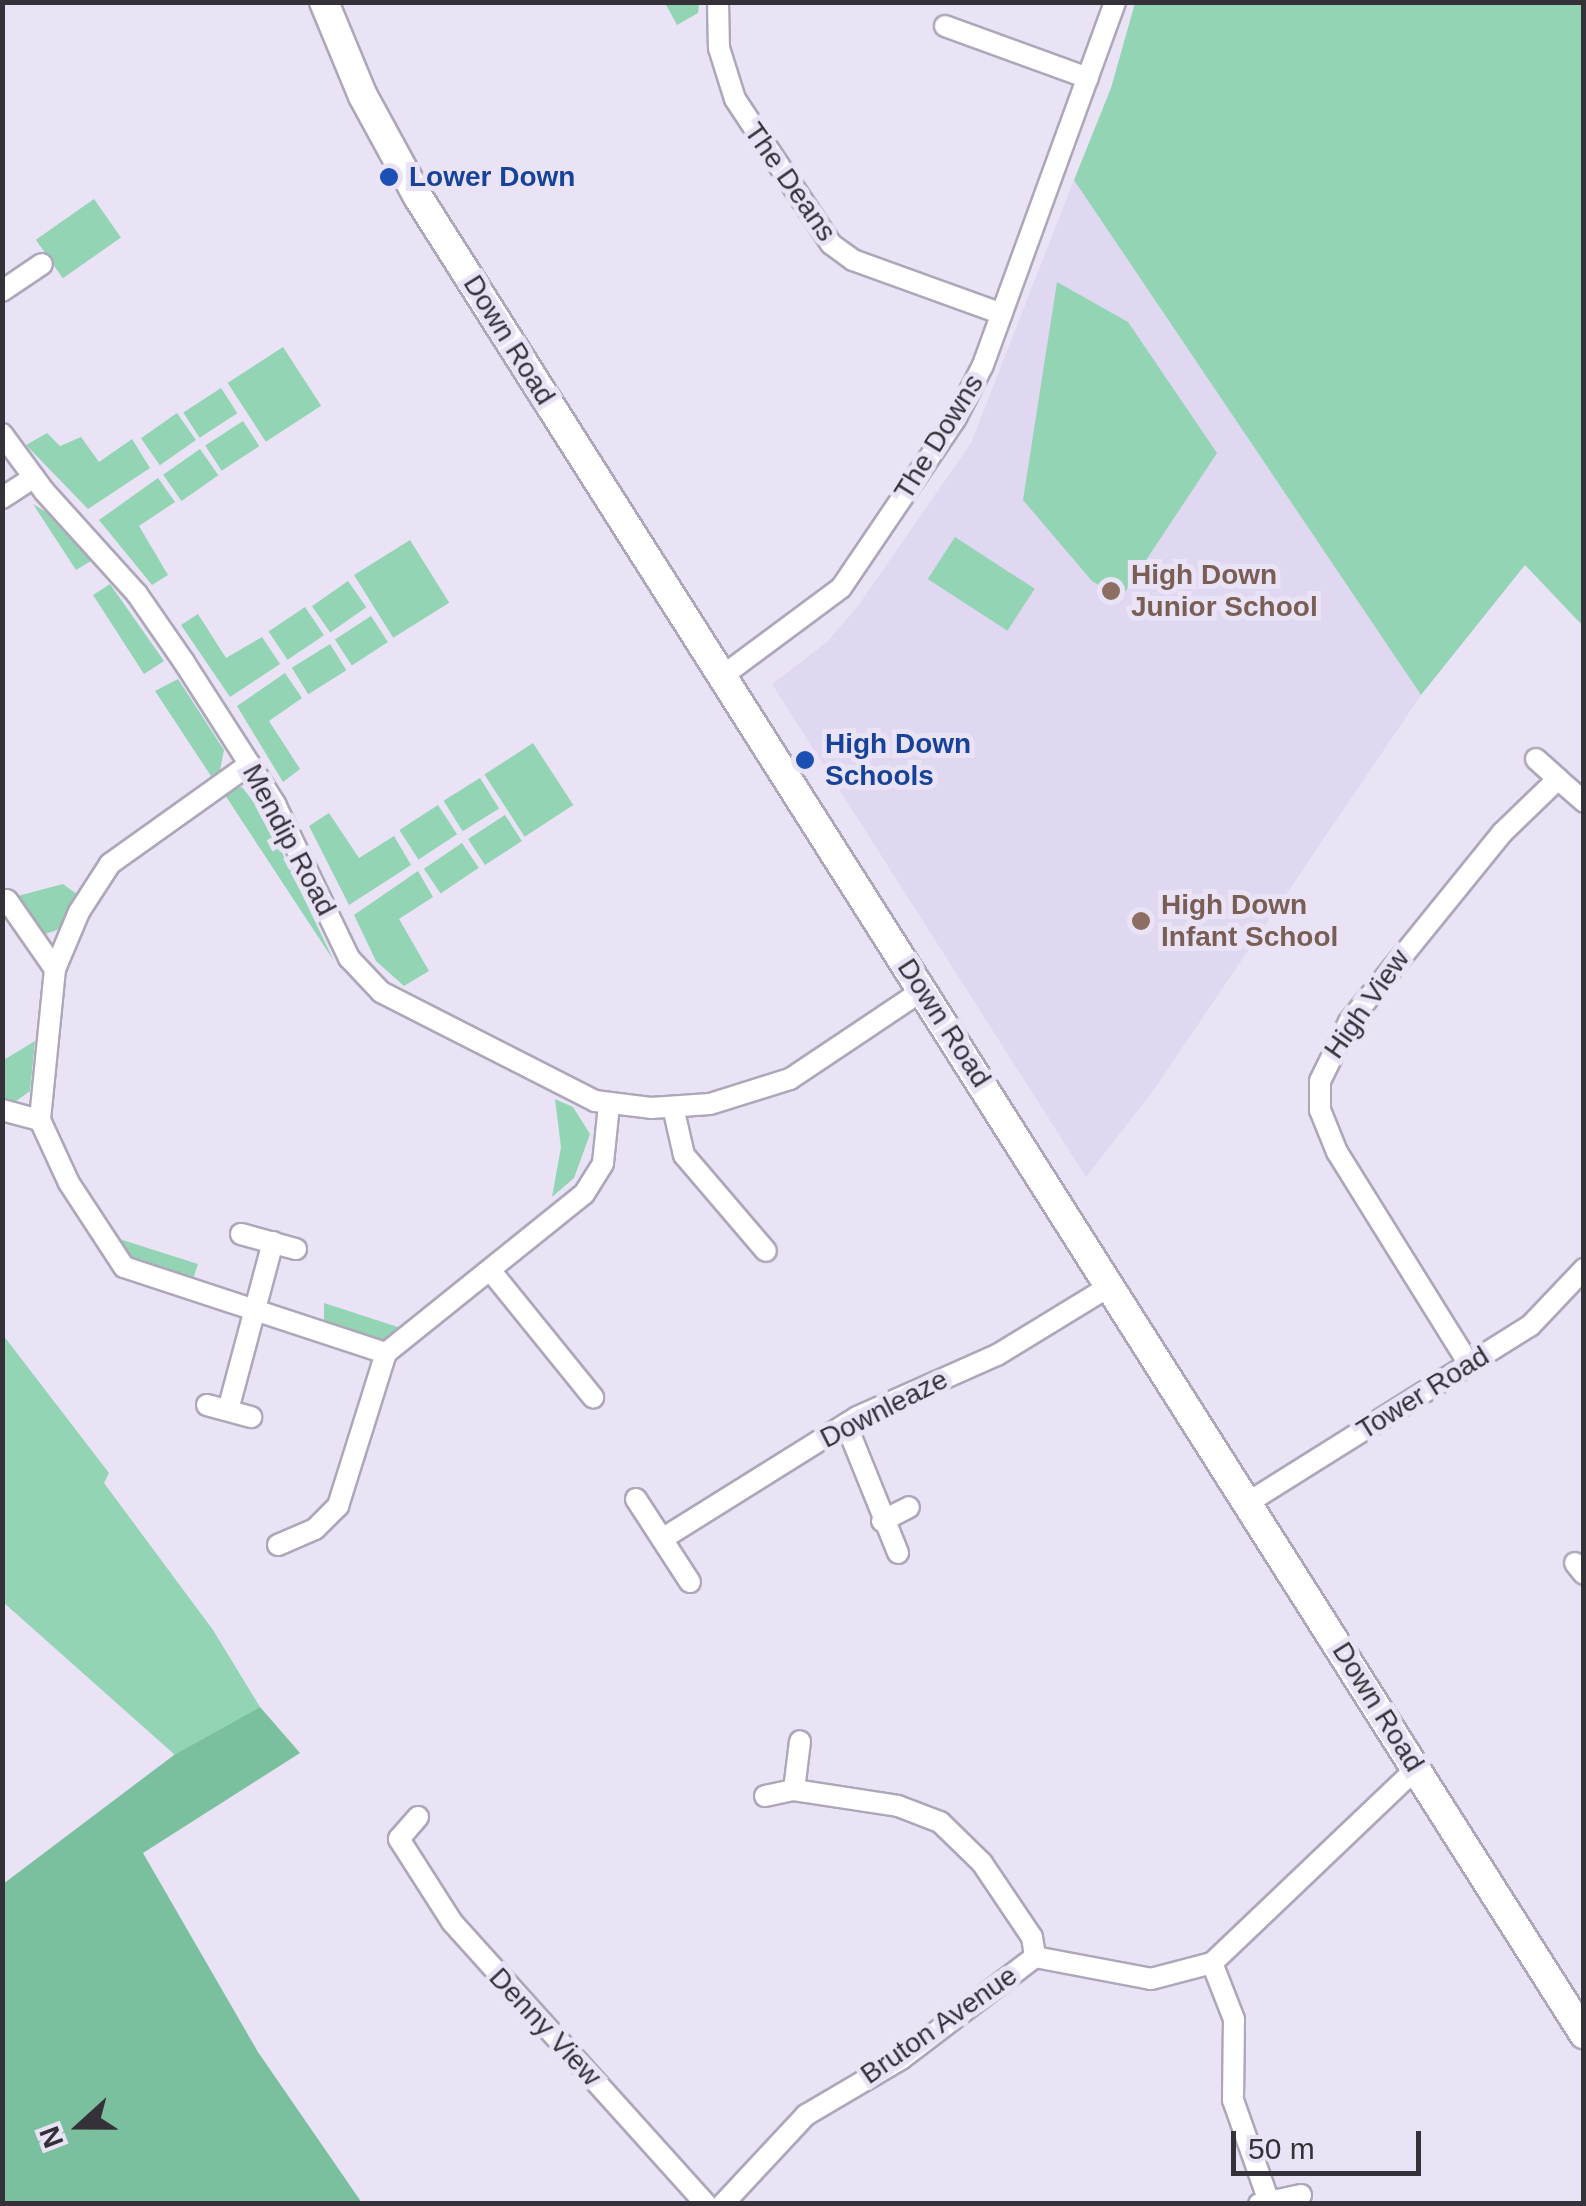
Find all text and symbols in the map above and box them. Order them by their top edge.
street label: The Deans [737,116,843,248]
place label: Lower Down [409,160,575,194]
marker: Lower Down [378,166,400,188]
street label: Down Road [456,269,562,411]
street label: The Downs [887,368,991,506]
place label: High Down Junior School [1131,558,1318,624]
marker: High Down Junior School [1100,580,1122,602]
place label: High Down Schools [825,727,971,793]
marker: High Down Schools [794,749,816,771]
street label: Mendip Road [235,759,343,921]
place label: High Down Infant School [1161,888,1338,954]
marker: High Down Infant School [1130,910,1152,932]
street label: High View [1317,943,1417,1065]
street label: Down Road [890,953,998,1093]
street label: Tower Road [1351,1339,1495,1447]
street label: Downleaze [815,1363,953,1455]
street label: Down Road [1325,1636,1431,1778]
street label: Bruton Avenue [854,1958,1024,2092]
street label: Denny View [482,1961,608,2093]
north arrow [30,2076,130,2176]
scale bar [1236,2111,1426,2173]
text: N [33,2122,70,2152]
text: 50 m [1248,2132,1315,2165]

